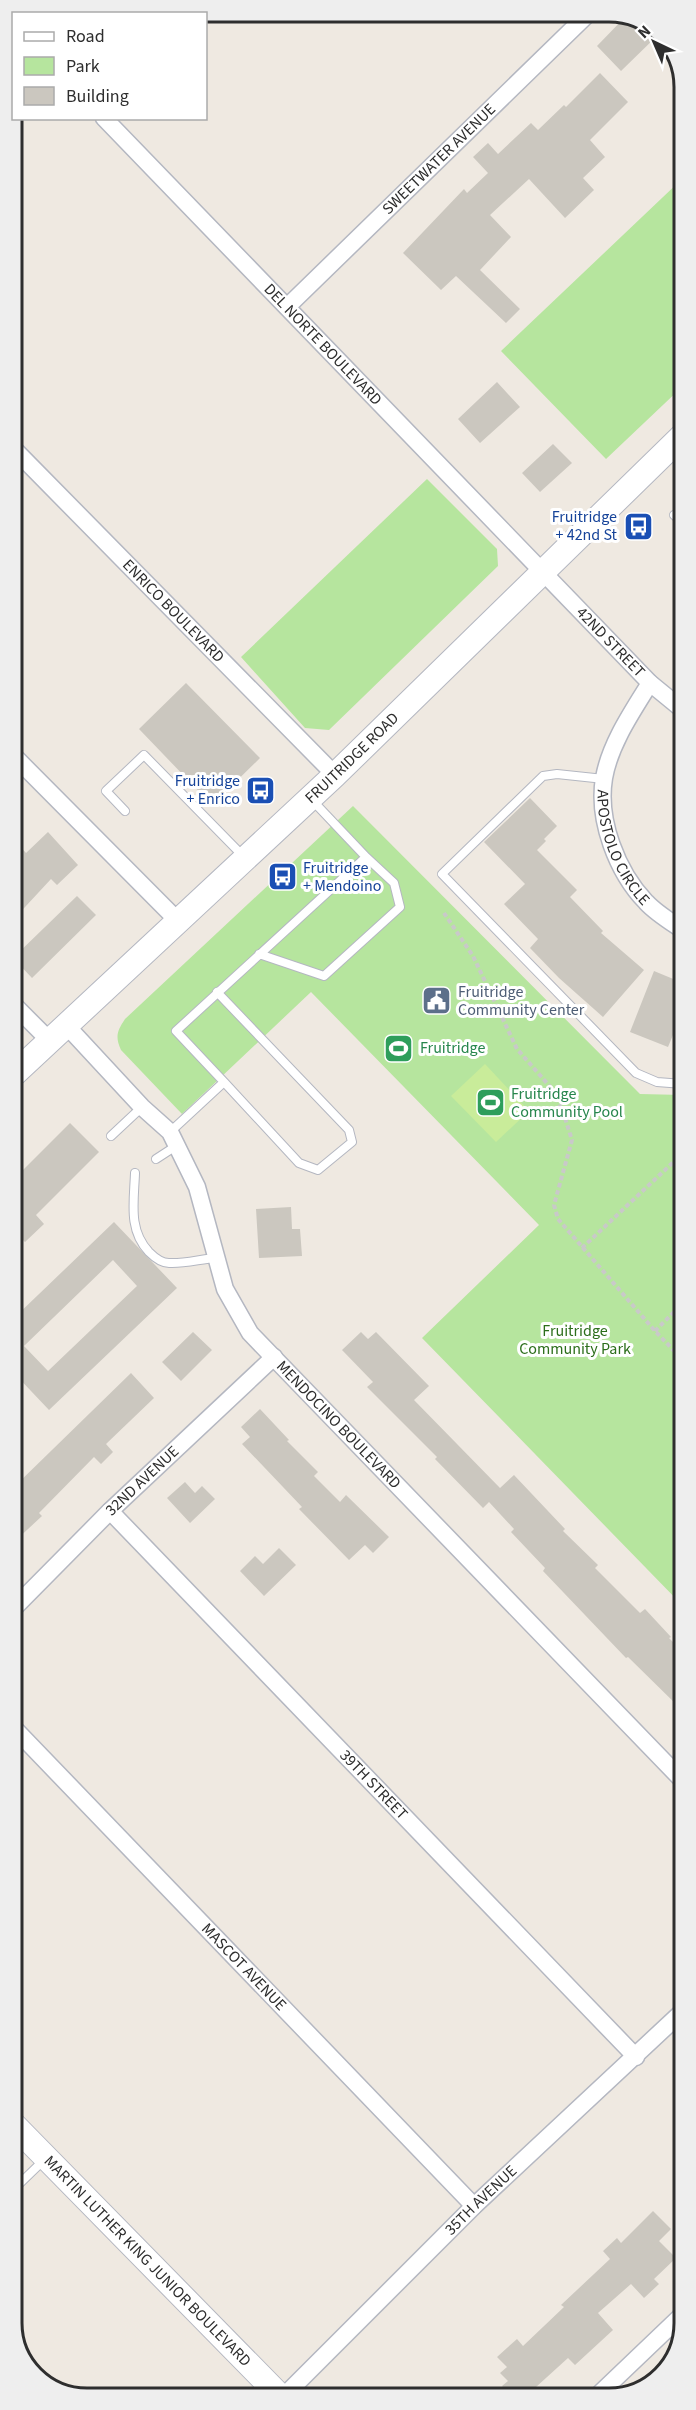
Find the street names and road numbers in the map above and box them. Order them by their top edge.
street label: SWEETWATER AVENUE [377,99,501,220]
street label: DEL NORTE BOULEVARD [259,279,387,410]
street label: ENRICO BOULEVARD [118,554,229,667]
street label: 42ND STREET [571,602,650,683]
street label: FRUITRIDGE ROAD [300,707,404,809]
street label: APOSTOLO CIRCLE [592,789,655,910]
street label: MENDOCINO BOULEVARD [271,1356,406,1494]
street label: 32ND AVENUE [101,1441,184,1521]
street label: 39TH STREET [335,1745,413,1825]
street label: MASCOT AVENUE [196,1918,291,2016]
street label: MARTIN LUTHER KING JUNIOR BOULEVARD [39,2151,256,2371]
street label: 35TH AVENUE [440,2160,522,2240]

